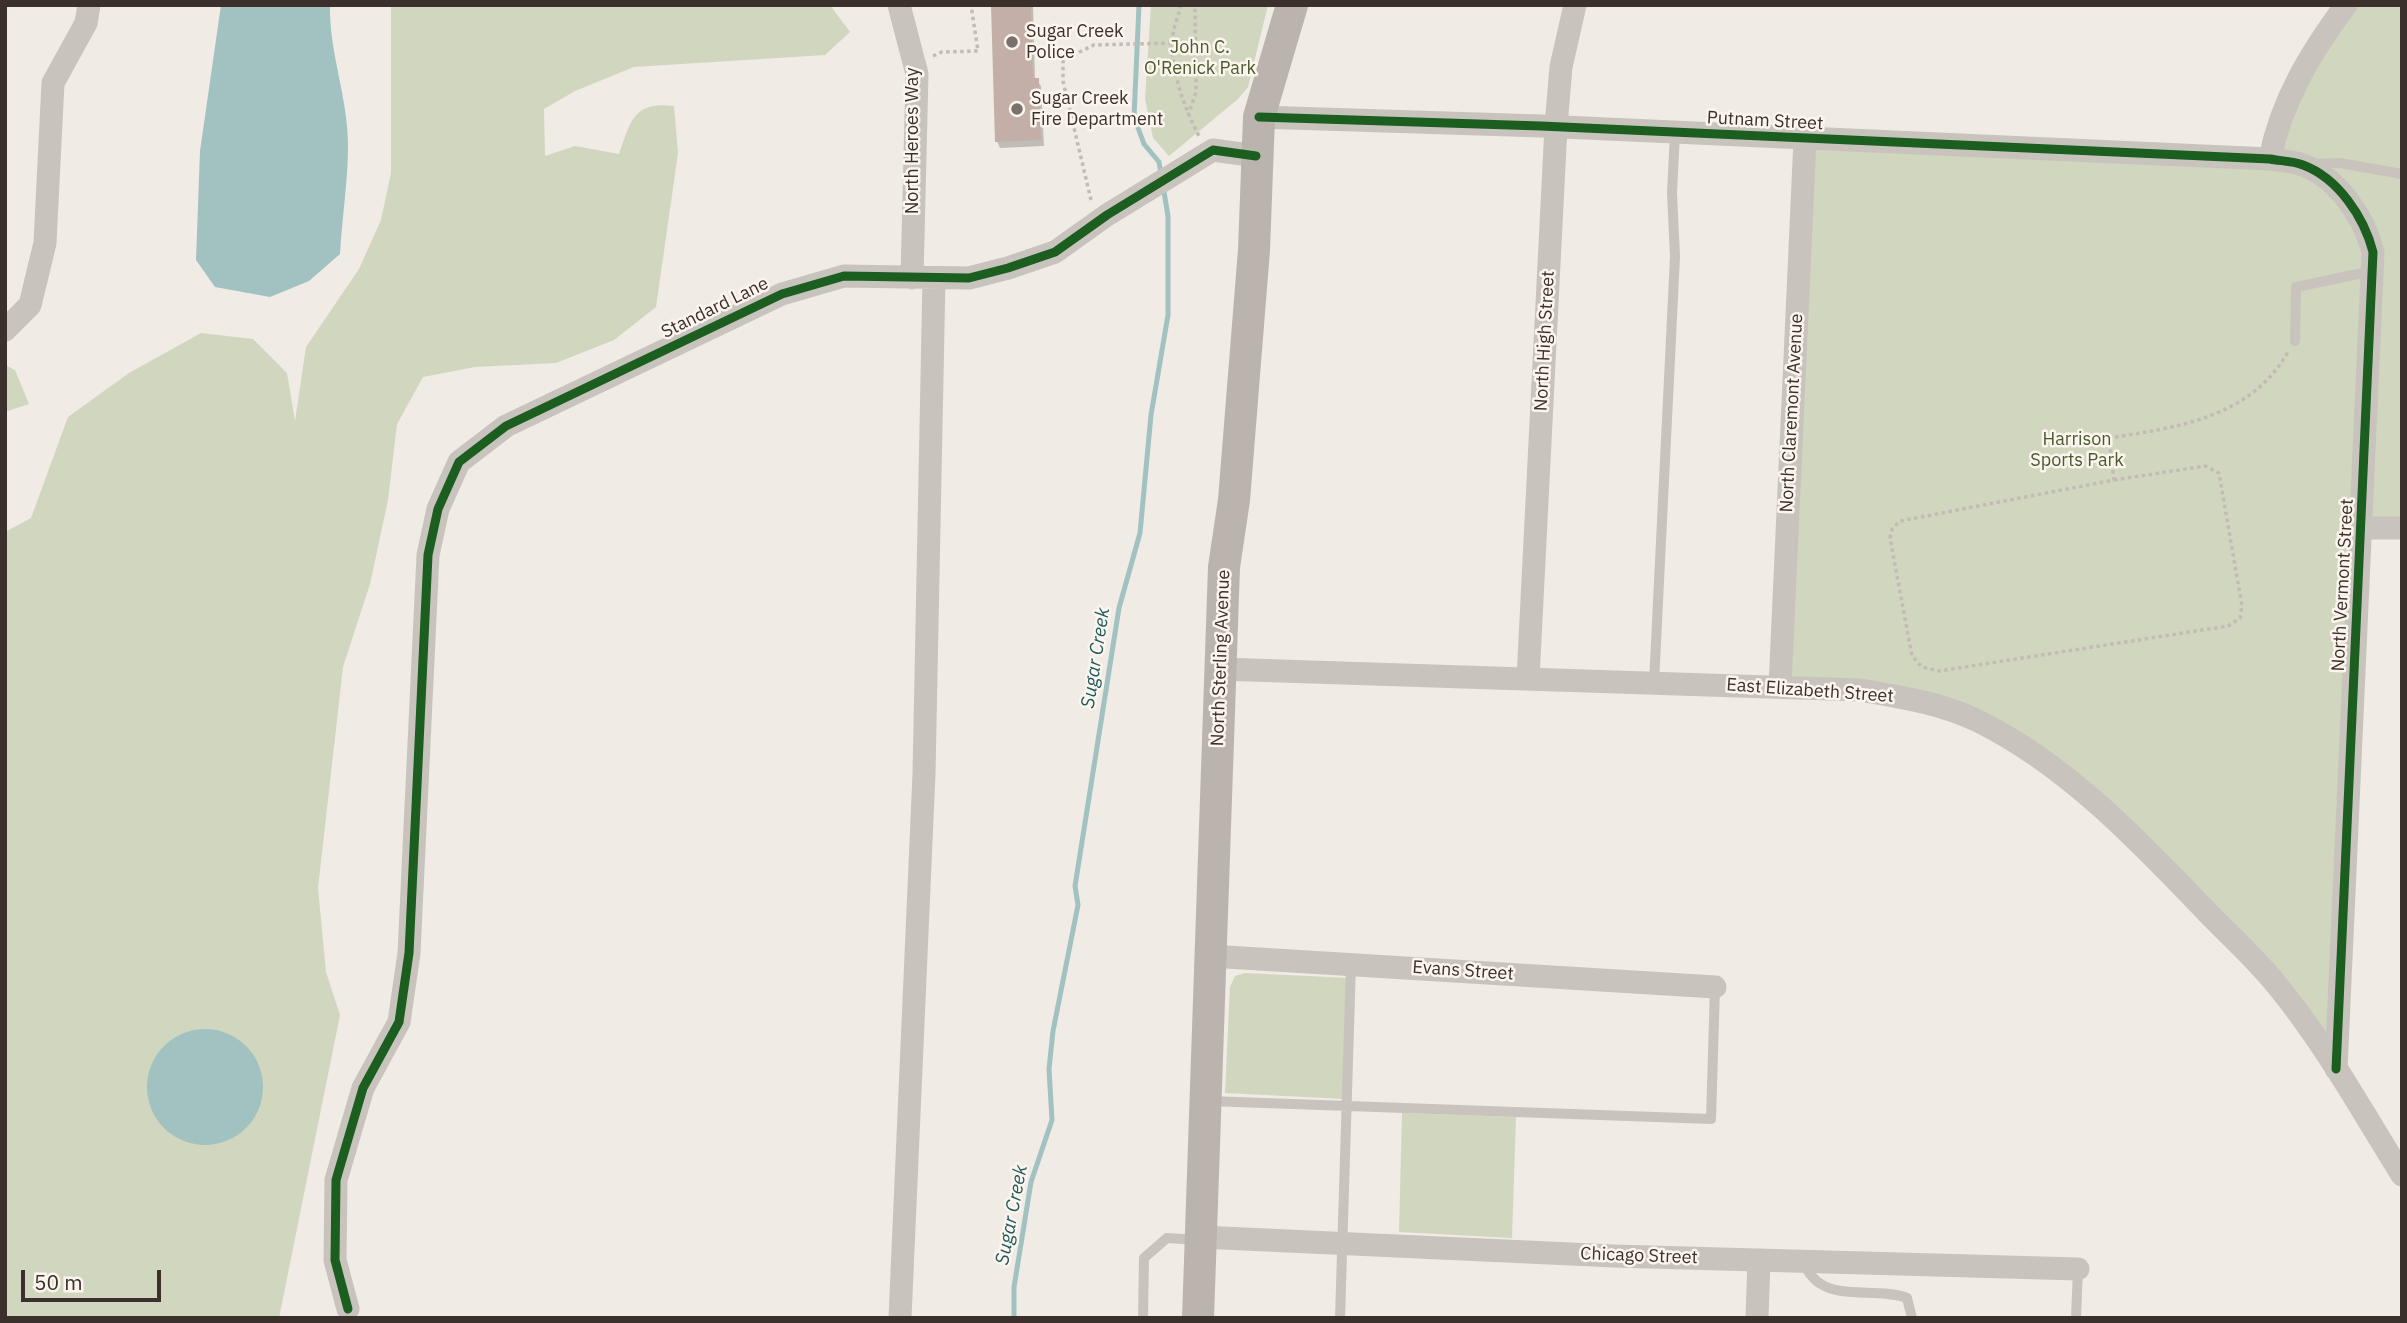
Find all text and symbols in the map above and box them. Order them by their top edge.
place label: Sugar Creek Police [1026,21,1124,64]
marker: Sugar Creek Police [1004,34,1020,50]
park label: John C. O'Renick Park [1144,37,1256,80]
street label: North Heroes Way [902,68,924,214]
place label: Sugar Creek Fire Department [1031,88,1163,130]
marker: Sugar Creek Fire Department [1009,101,1025,117]
street label: Putnam Street [1706,107,1824,135]
street label: North High Street [1531,270,1559,412]
street label: Standard Lane [658,273,772,343]
street label: North Claremont Avenue [1776,313,1808,513]
park label: Harrison Sports Park [2030,429,2124,472]
street label: North Vermont Street [2328,498,2358,672]
street label: North Sterling Avenue [1207,569,1235,747]
water label: Sugar Creek [1077,606,1115,710]
street label: East Elizabeth Street [1726,674,1894,708]
street label: Evans Street [1412,957,1514,985]
water label: Sugar Creek [991,1163,1033,1267]
street label: Chicago Street [1580,1243,1698,1269]
scale bar [24,1256,164,1300]
text: 50 m [34,1268,83,1296]

